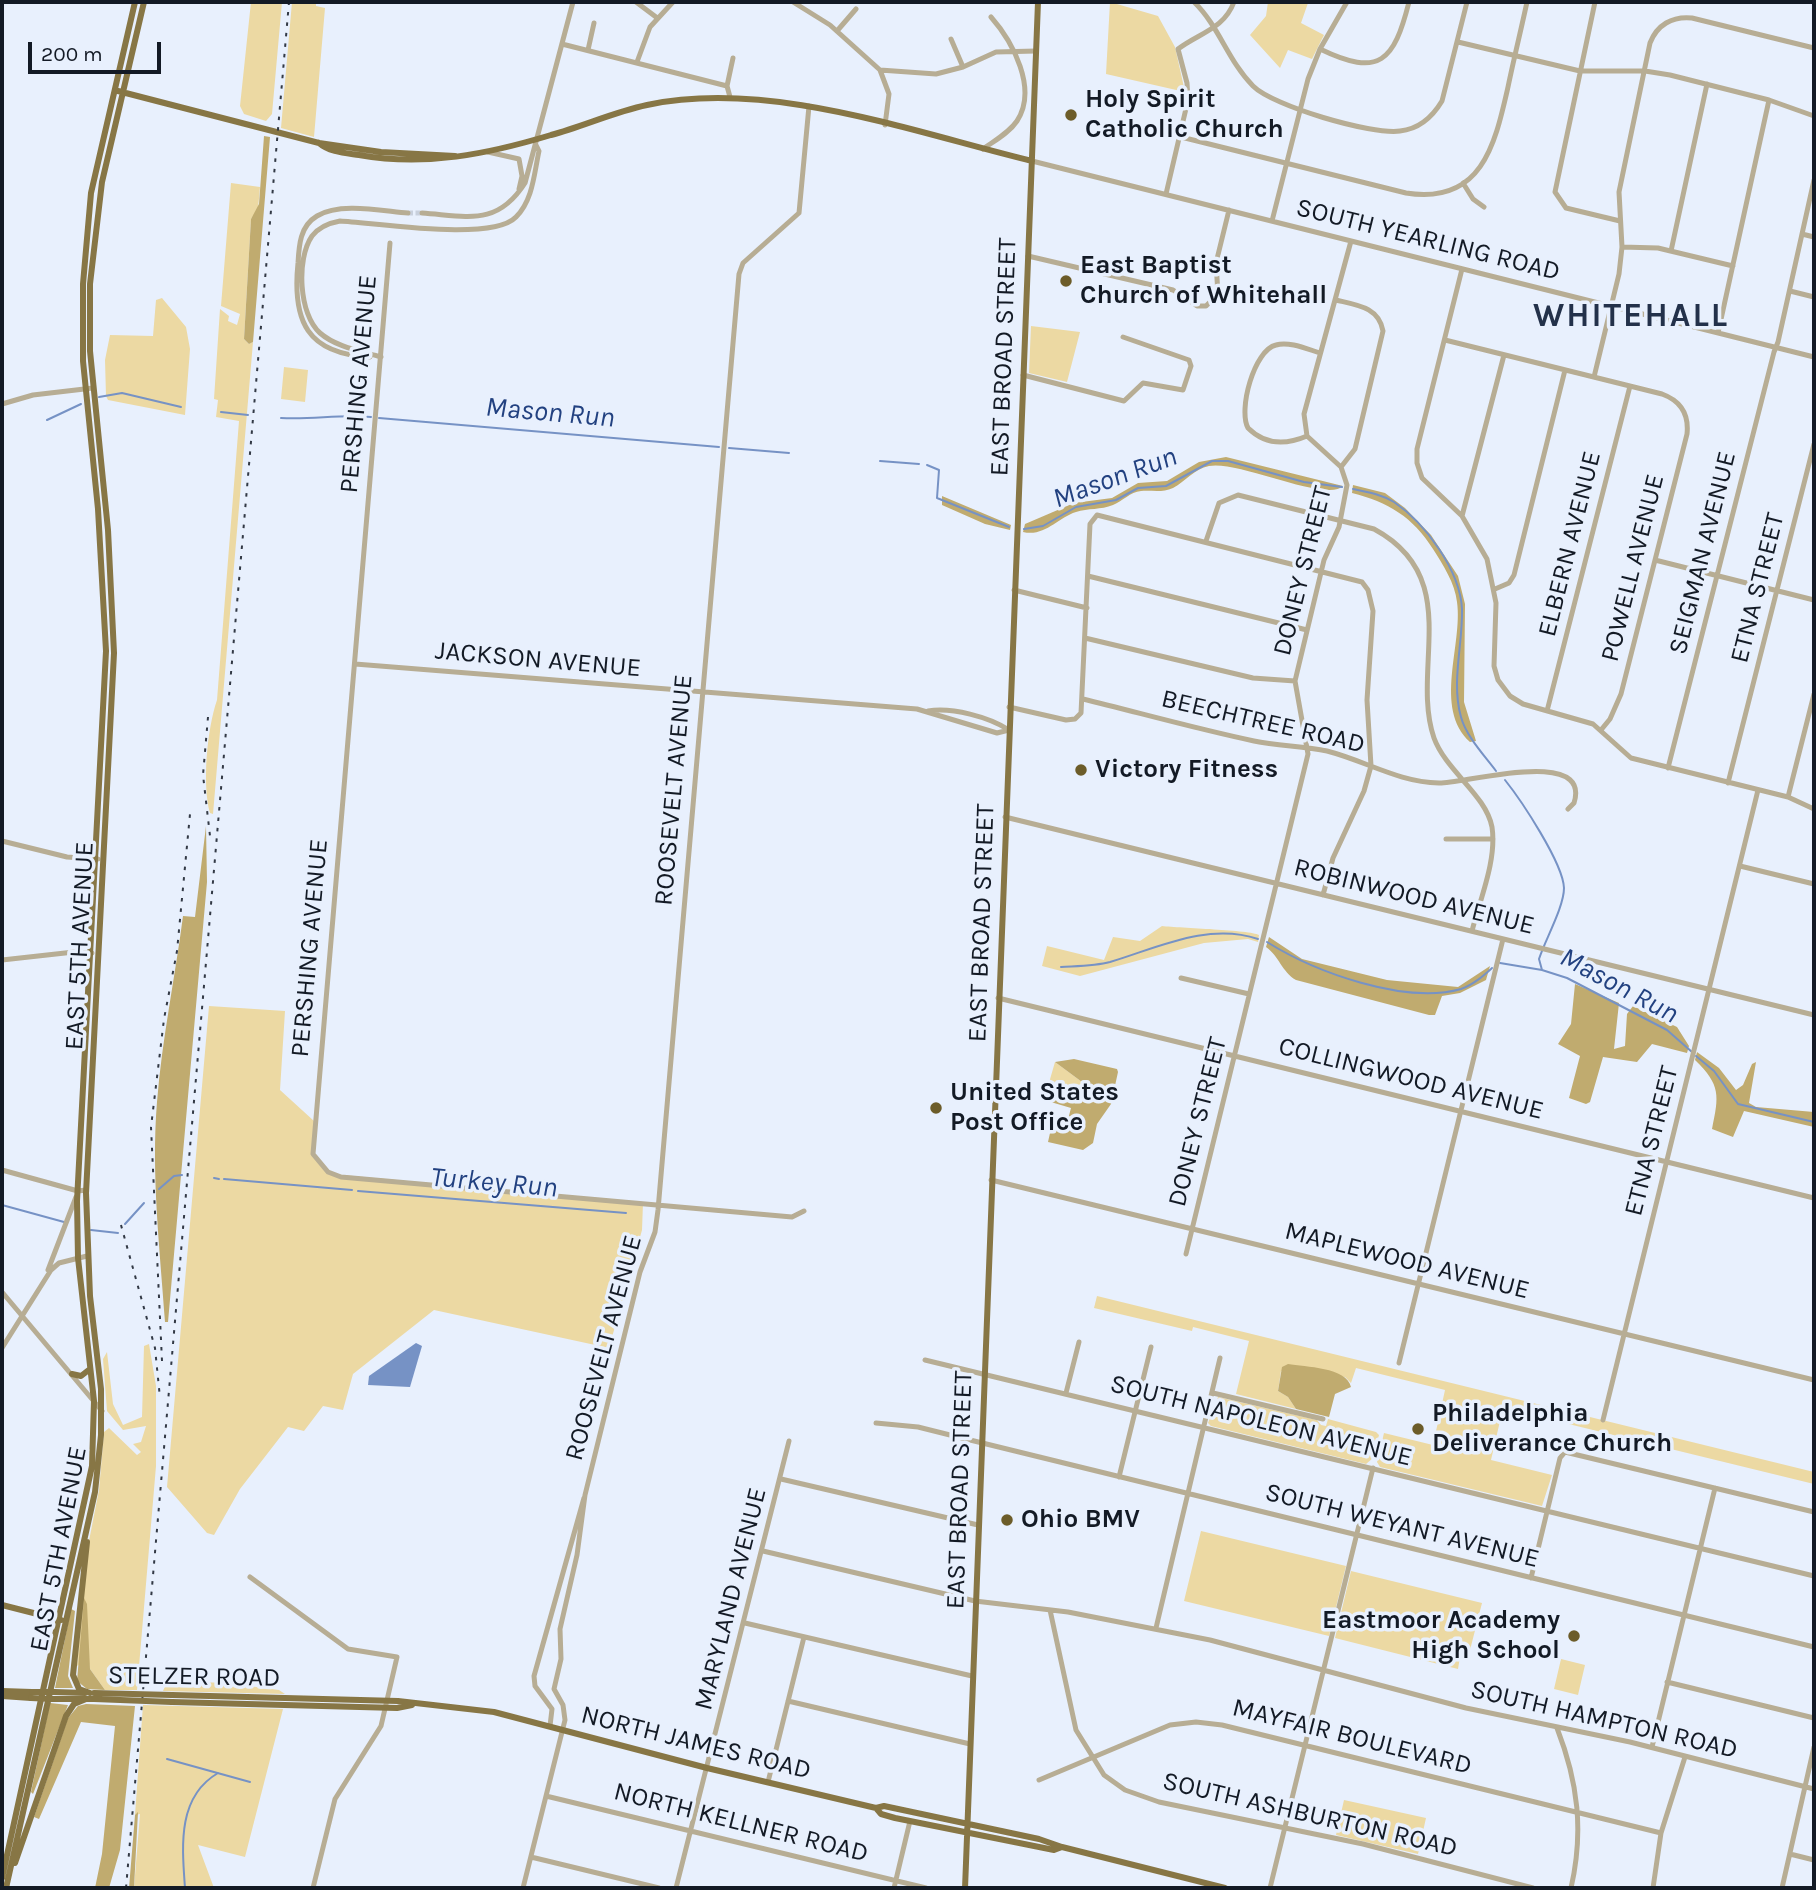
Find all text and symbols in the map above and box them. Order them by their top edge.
scale bar [32,28,164,72]
text: 200 m [41,42,103,66]
place label: Holy Spirit Catholic Church [1085,84,1284,146]
marker: Holy Spirit Catholic Church [1063,107,1079,123]
street label: SOUTH YEARLING ROAD [1293,192,1563,288]
street label: EAST BROAD STREET [984,237,1024,477]
place label: East Baptist Church of Whitehall [1080,250,1327,312]
marker: East Baptist Church of Whitehall [1058,273,1074,289]
street label: PERSHING AVENUE [334,274,384,494]
district label: WHITEHALL [1534,297,1728,337]
water label: Mason Run [484,391,616,435]
water label: Mason Run [1048,440,1182,516]
street label: ELBERN AVENUE [1532,448,1608,640]
street label: SEIGMAN AVENUE [1663,448,1743,658]
street label: POWELL AVENUE [1595,471,1671,665]
street label: DONEY STREET [1267,483,1339,659]
street label: ETNA STREET [1724,510,1792,666]
street label: JACKSON AVENUE [434,635,642,685]
street label: ROOSEVELT AVENUE [648,673,700,907]
street label: BEECHTREE ROAD [1158,683,1368,761]
place label: Victory Fitness [1095,754,1278,786]
marker: Victory Fitness [1073,762,1089,778]
street label: EAST BROAD STREET [962,803,1002,1043]
street label: PERSHING AVENUE [285,838,335,1058]
street label: EAST 5TH AVENUE [59,841,101,1051]
street label: ROBINWOOD AVENUE [1290,852,1538,942]
water label: Mason Run [1554,941,1684,1031]
street label: COLLINGWOOD AVENUE [1275,1031,1547,1127]
street label: DONEY STREET [1162,1034,1234,1210]
street label: ETNA STREET [1618,1063,1686,1219]
place label: United States Post Office [950,1077,1119,1138]
marker: United States Post Office [928,1100,944,1116]
water label: Turkey Run [429,1161,559,1205]
street label: MAPLEWOOD AVENUE [1281,1215,1533,1307]
street label: ROOSEVELT AVENUE [559,1232,649,1464]
street label: SOUTH NAPOLEON AVENUE [1107,1368,1415,1474]
street label: EAST BROAD STREET [940,1370,980,1610]
place label: Philadelphia Deliverance Church [1432,1398,1672,1460]
marker: Philadelphia Deliverance Church [1410,1421,1426,1437]
street label: EAST 5TH AVENUE [24,1444,94,1654]
street label: SOUTH WEYANT AVENUE [1262,1477,1542,1575]
street label: MARYLAND AVENUE [688,1485,774,1713]
place label: Ohio BMV [1021,1504,1140,1536]
marker: Ohio BMV [999,1512,1015,1528]
place label: Eastmoor Academy High School [1322,1605,1560,1666]
marker: Eastmoor Academy High School [1566,1628,1582,1644]
street label: STELZER ROAD [108,1660,280,1694]
street label: SOUTH HAMPTON ROAD [1467,1674,1741,1766]
street label: MAYFAIR BOULEVARD [1229,1692,1475,1782]
street label: NORTH JAMES ROAD [578,1699,814,1787]
street label: SOUTH ASHBURTON ROAD [1160,1766,1460,1864]
street label: NORTH KELLNER ROAD [611,1776,871,1870]

